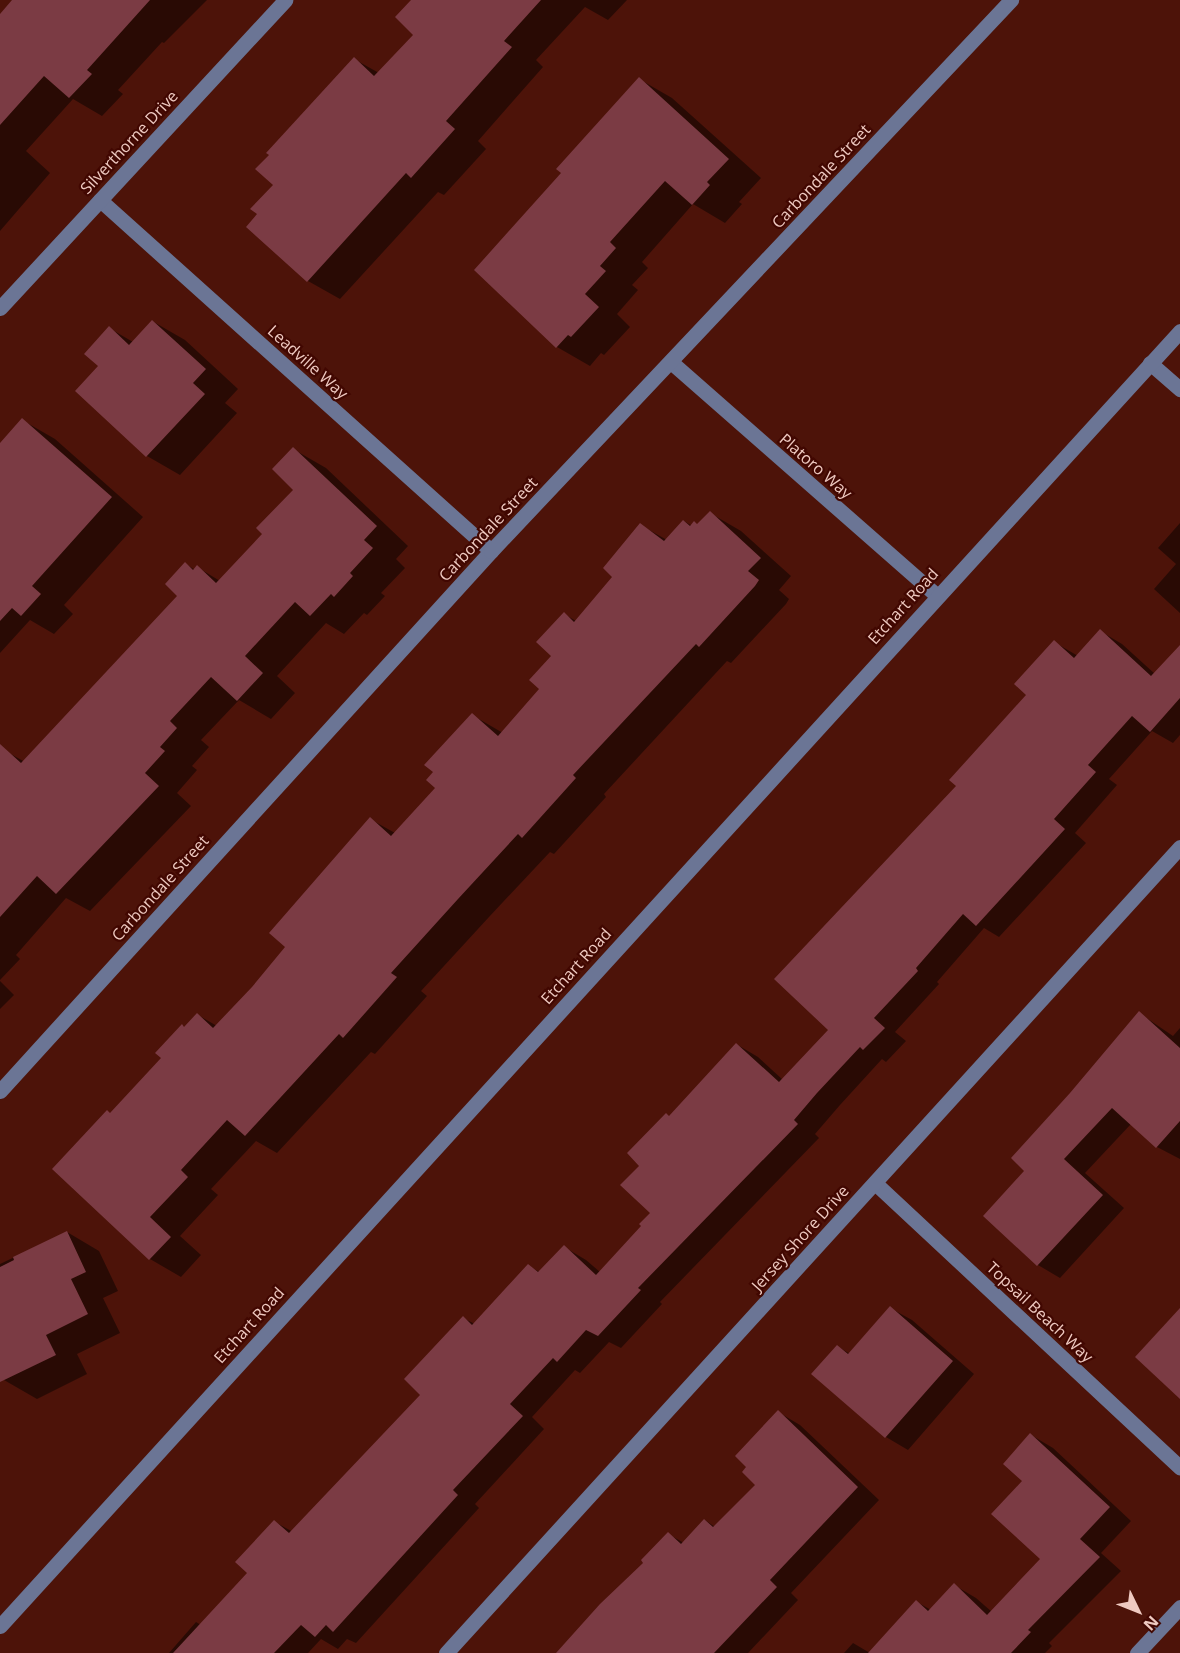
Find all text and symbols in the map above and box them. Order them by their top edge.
street label: Silverthorne Drive [76,86,182,198]
street label: Carbondale Street [768,120,874,232]
street label: Leadville Way [264,321,352,403]
street label: Platoro Way [776,429,856,503]
street label: Carbondale Street [435,473,541,585]
street label: Etchart Road [864,564,942,648]
street label: Carbondale Street [108,831,212,945]
street label: Etchart Road [537,924,615,1008]
street label: Jersey Shore Drive [747,1181,853,1295]
street label: Topsail Beach Way [983,1258,1097,1366]
street label: Etchart Road [210,1283,288,1367]
north arrow [1108,1581,1168,1641]
text: N [1139,1611,1164,1636]

